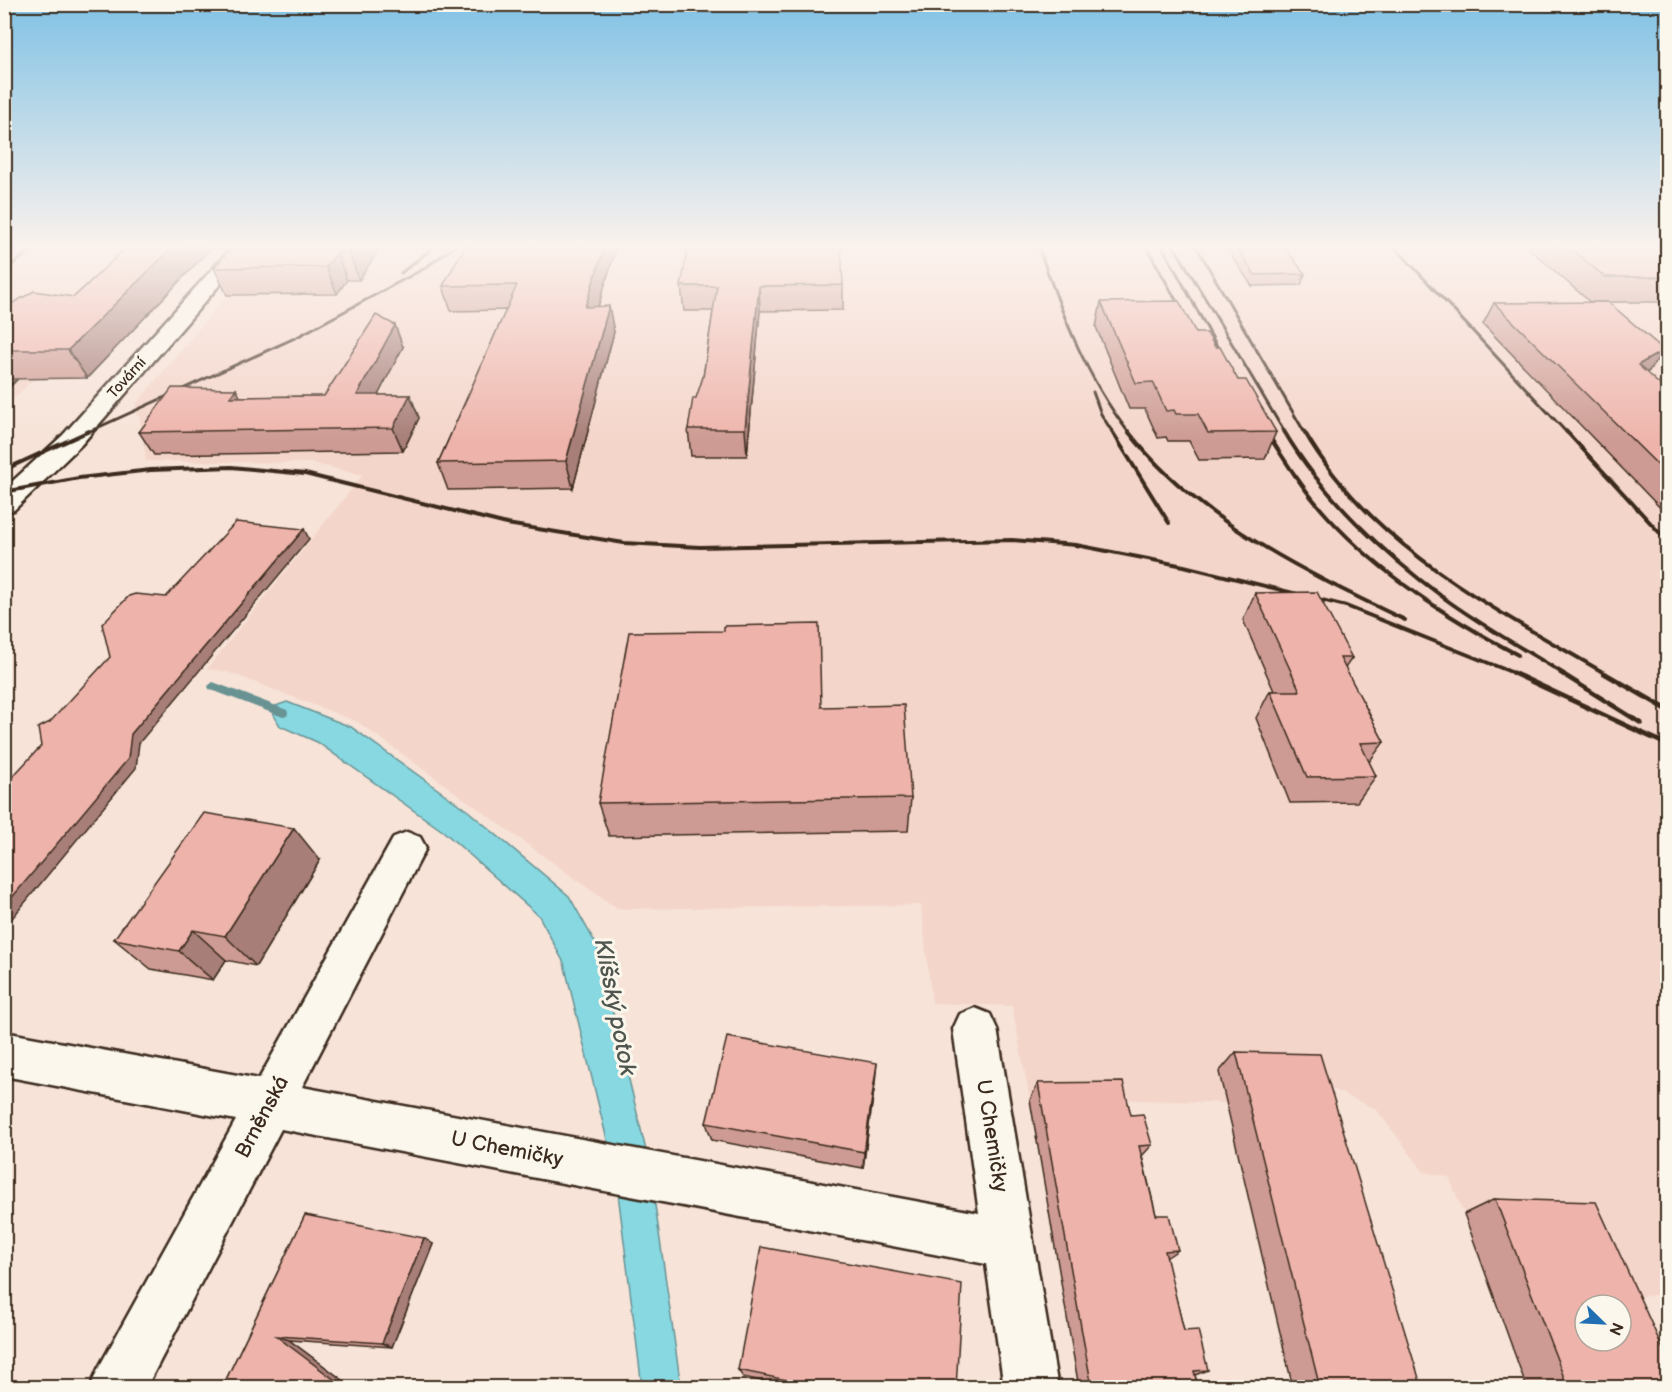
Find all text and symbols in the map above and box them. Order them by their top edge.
street label: Tovární [104,353,151,402]
water label: Klíšský potok [588,936,643,1079]
street label: Brněnská [230,1072,294,1162]
street label: U Chemičky [971,1078,1013,1195]
street label: U Chemičky [449,1126,566,1172]
north arrow [1573,1293,1633,1353]
text: N [1604,1319,1626,1338]

